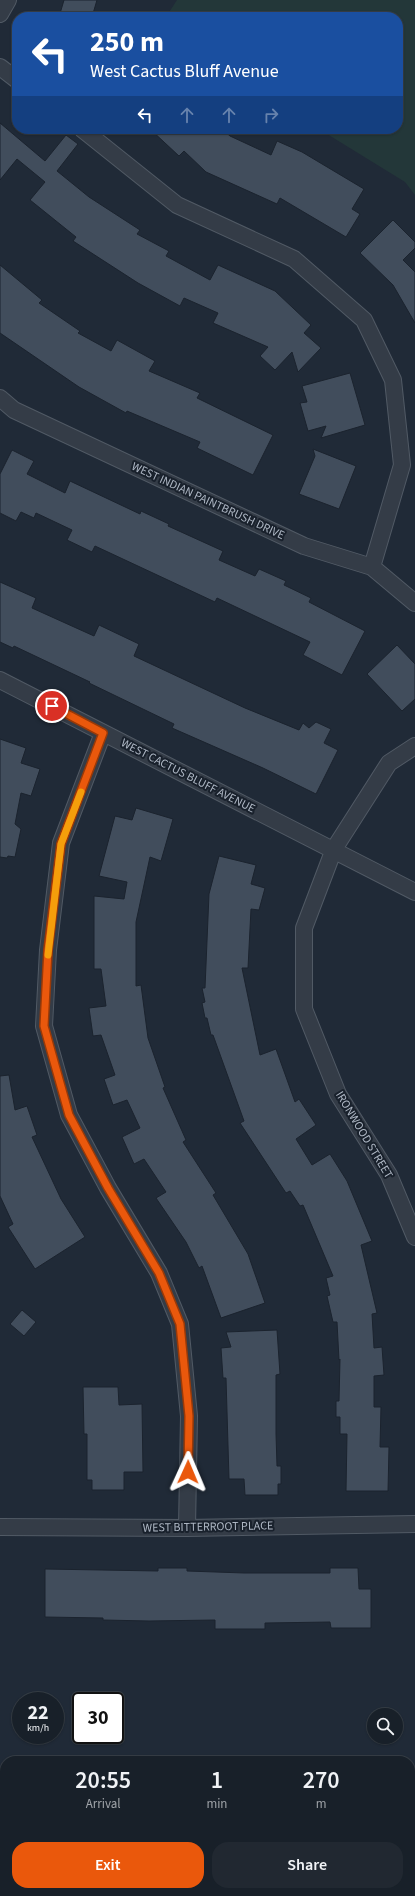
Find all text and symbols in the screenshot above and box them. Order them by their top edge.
text: 250 m [90,22,164,62]
icon: left [24,28,76,80]
text: West Cactus Bluff Avenue [90,59,279,84]
icon: left [134,104,156,126]
icon: ahead [176,104,198,126]
icon: ahead [218,104,240,126]
icon: right [260,104,282,126]
street label: WEST INDIAN PAINTBRUSH DRIVE [129,458,287,544]
pin [35,689,69,723]
icon: arrive [41,695,63,717]
street label: WEST CACTUS BLUFF AVENUE [118,735,258,817]
street label: IRONWOOD STREET [331,1088,397,1182]
position arrow [167,1451,209,1493]
street label: WEST BITTERROOT PLACE [143,1517,273,1537]
speed limit sign: 30 [72,1692,124,1744]
text: 22 [27,1699,49,1727]
map controls [367,1708,403,1744]
button: search [367,1708,403,1744]
text: km/h [27,1721,49,1735]
text: 20:55 [75,1763,131,1798]
text: 1 [211,1763,223,1798]
text: 270 [303,1763,340,1798]
text: Arrival [86,1795,121,1813]
text: min [206,1795,227,1813]
text: m [316,1795,327,1813]
button: Exit [12,1842,204,1888]
button: Share [212,1842,403,1888]

